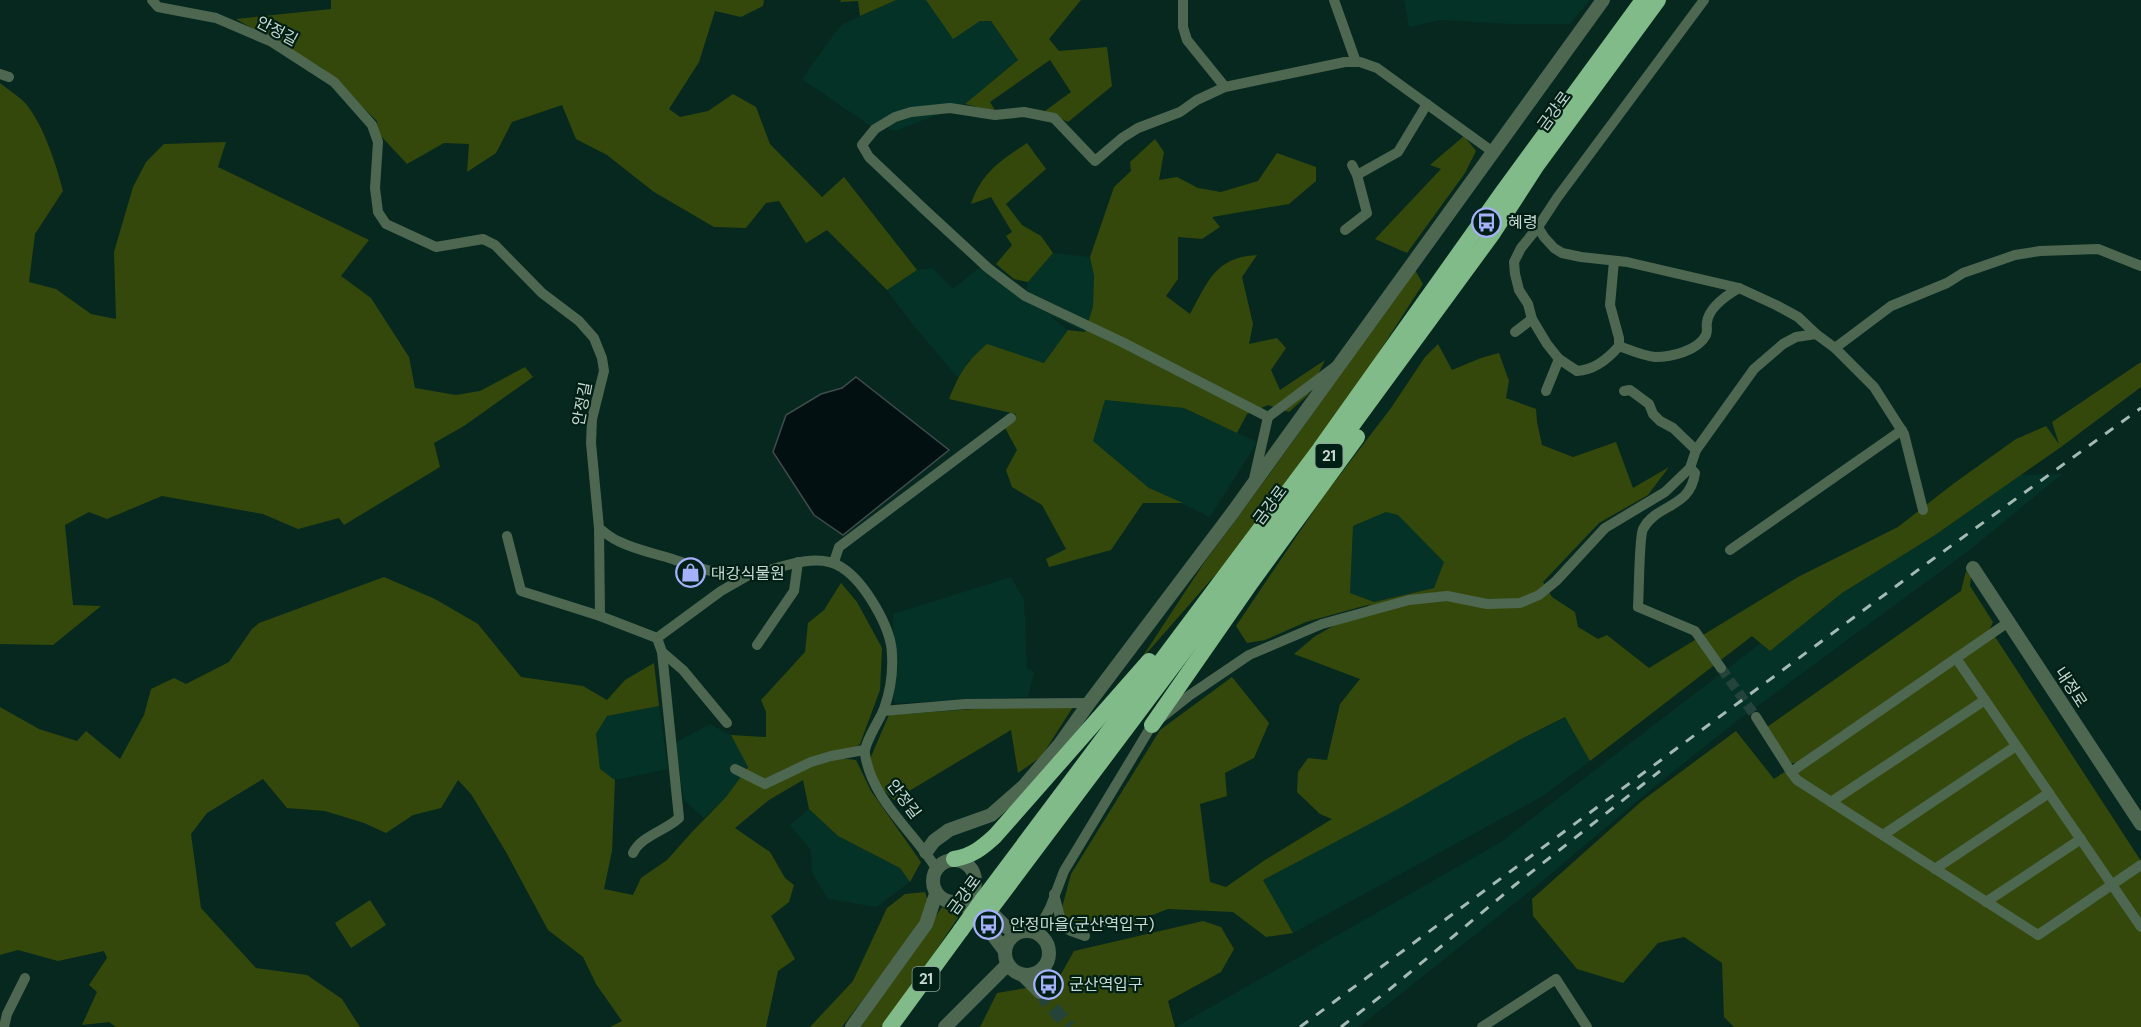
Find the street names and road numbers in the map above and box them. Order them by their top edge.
street label: 안정길 [253,11,301,51]
street label: 금강로 [1533,87,1576,135]
street label: 안정길 [567,380,597,428]
road number: 21 [1316,444,1342,468]
street label: 금강로 [1248,481,1292,529]
street label: 내정로 [2050,663,2092,711]
street label: 안정길 [882,775,926,823]
street label: 금강로 [943,871,986,919]
road number: 21 [912,967,940,991]

